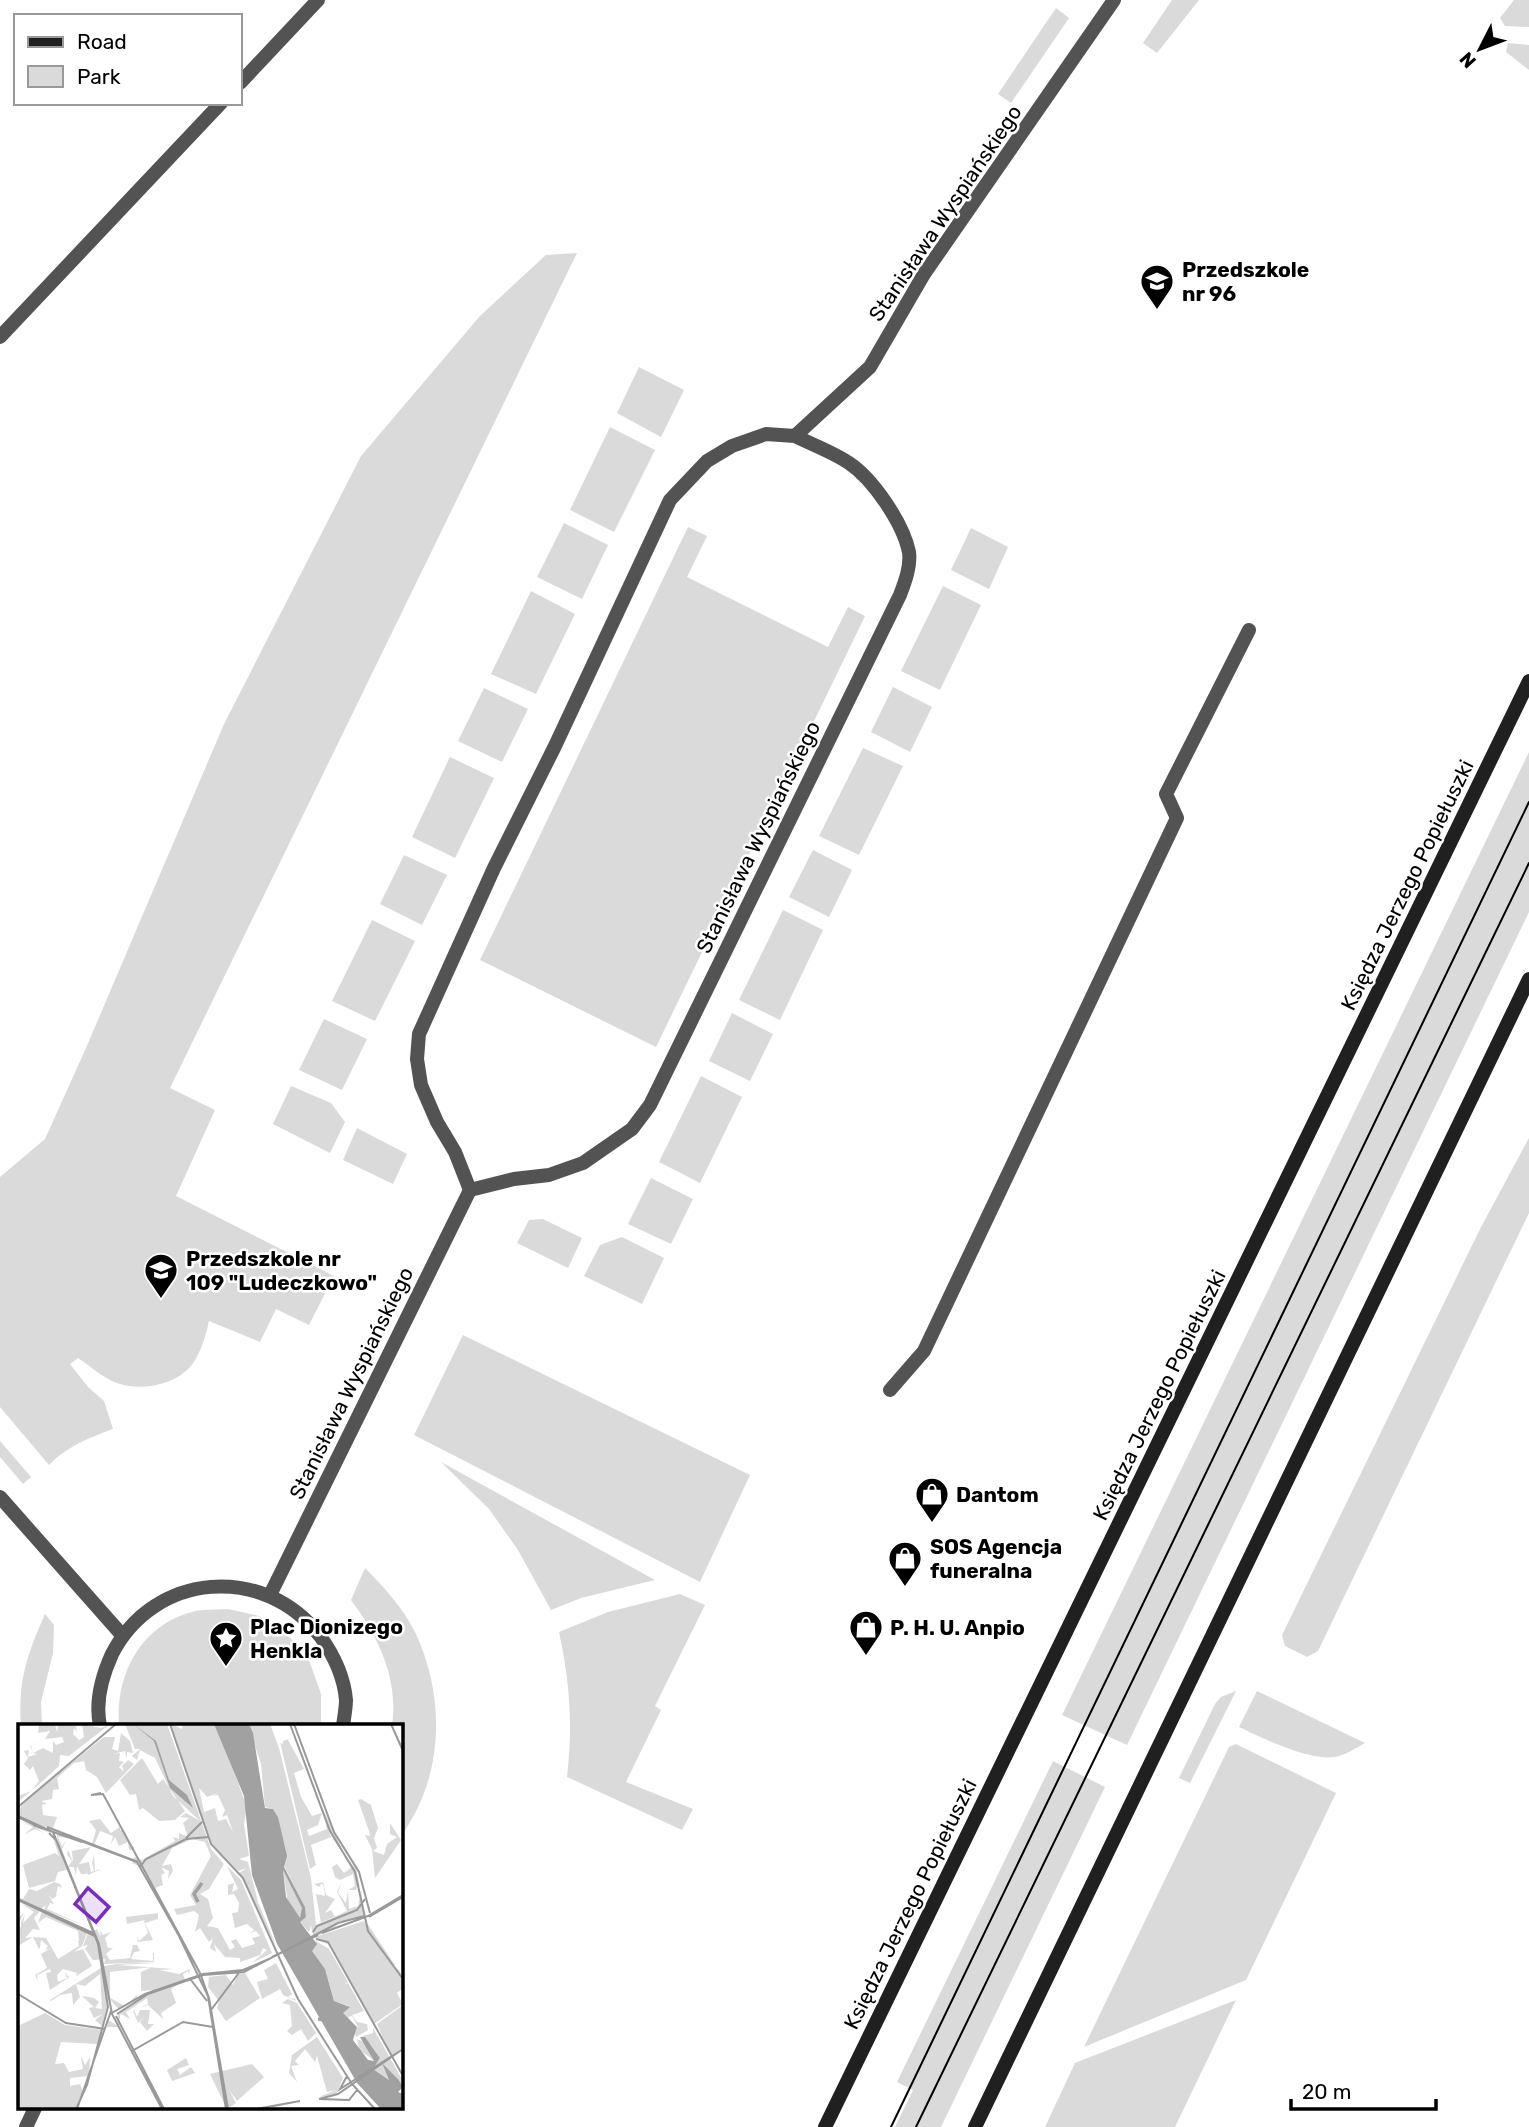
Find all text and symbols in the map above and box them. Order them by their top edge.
legend [14,14,242,105]
north arrow [1445,14,1515,84]
text: Road [77,29,127,54]
text: N [1455,47,1481,73]
text: Park [77,64,121,89]
street label: Stanisława Wyspiańskiego [863,100,1027,326]
place label: Przedszkole nr 96 [1182,257,1309,306]
school or university icon: Przedszkole nr 96 [1138,262,1176,311]
street label: Stanisława Wyspiańskiego [691,717,825,957]
street label: Księdza Jerzego Popiełuszki [1335,756,1479,1014]
place label: Przedszkole nr 109 "Ludeczkowo" [186,1246,377,1295]
school or university icon: Przedszkole nr 109 "Ludeczkowo" [142,1251,180,1300]
street label: Stanisława Wyspiańskiego [284,1263,418,1503]
street label: Księdza Jerzego Popiełuszki [1087,1266,1231,1524]
shop icon: Dantom [913,1475,951,1524]
place label: Dantom [956,1482,1039,1507]
place label: SOS Agencja funeralna [930,1534,1062,1583]
shop icon: SOS Agencja funeralna [886,1539,924,1588]
shop icon: P. H. U. Anpio [847,1608,885,1657]
place label: Plac Dionizego Henkla [250,1614,403,1663]
place label: P. H. U. Anpio [890,1615,1025,1640]
place icon: Plac Dionizego Henkla [207,1619,245,1668]
inset map [18,1724,402,2110]
street label: Księdza Jerzego Popiełuszki [838,1775,982,2033]
scale bar [1291,2068,1436,2112]
text: 20 m [1302,2079,1351,2104]

